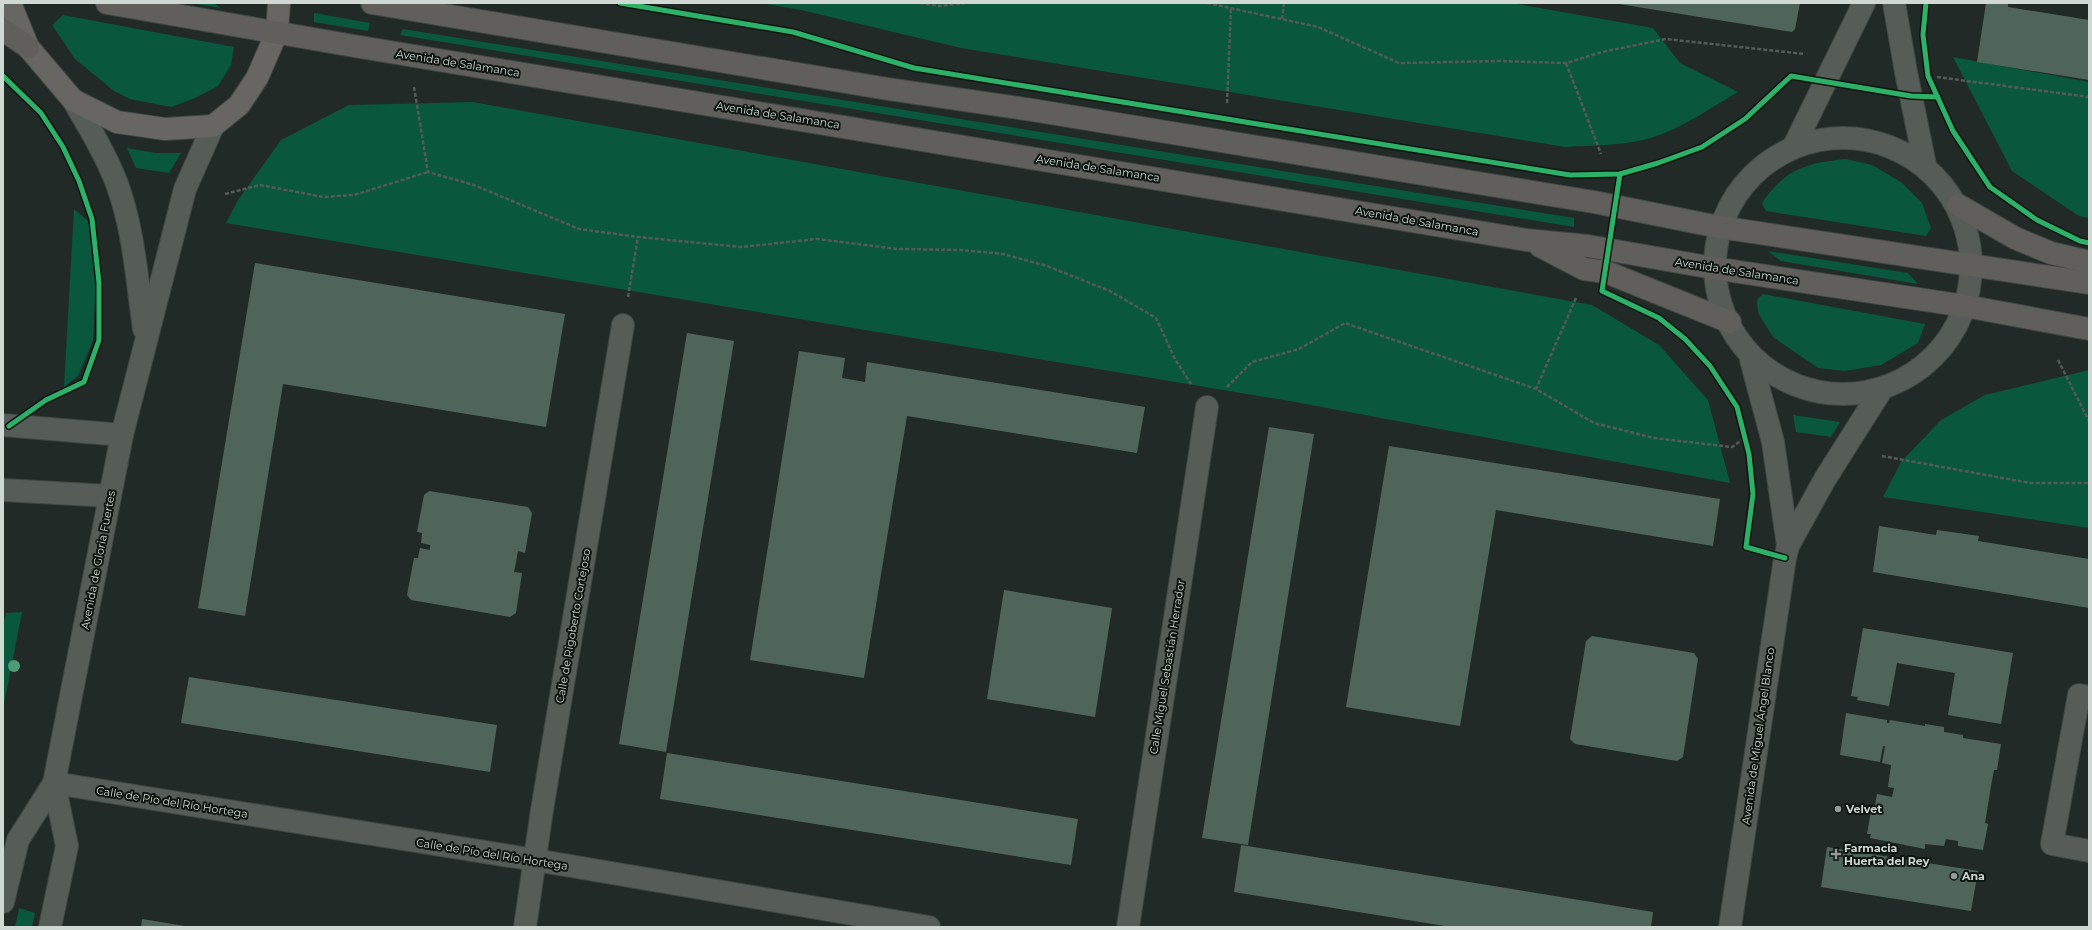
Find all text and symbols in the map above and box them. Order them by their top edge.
street label: Avenida de Salamanca [395,46,521,80]
street label: Avenida de Salamanca [715,98,841,132]
street label: Avenida de Salamanca [1035,151,1161,185]
street label: Avenida de Salamanca [1354,203,1480,239]
street label: Avenida de Salamanca [1674,254,1800,288]
street label: Avenida de Gloria Fuertes [78,489,118,631]
street label: Calle de Rigoberto Cortejoso [552,548,594,704]
street label: Calle Miguel Sebastián Herrador [1146,579,1188,755]
street label: Avenida de Miguel Ángel Blanco [1739,646,1777,825]
street label: Calle de Pío del Río Hortega [95,783,249,821]
place label: Velvet [1845,802,1882,816]
marker: Velvet [1833,804,1843,814]
street label: Calle de Pío del Río Hortega [415,835,569,873]
place label: Farmacia Huerta del Rey [1844,841,1930,868]
marker: Farmacia Huerta del Rey [1831,849,1841,859]
place label: Ana [1961,869,1985,883]
marker: Ana [1949,871,1959,881]

